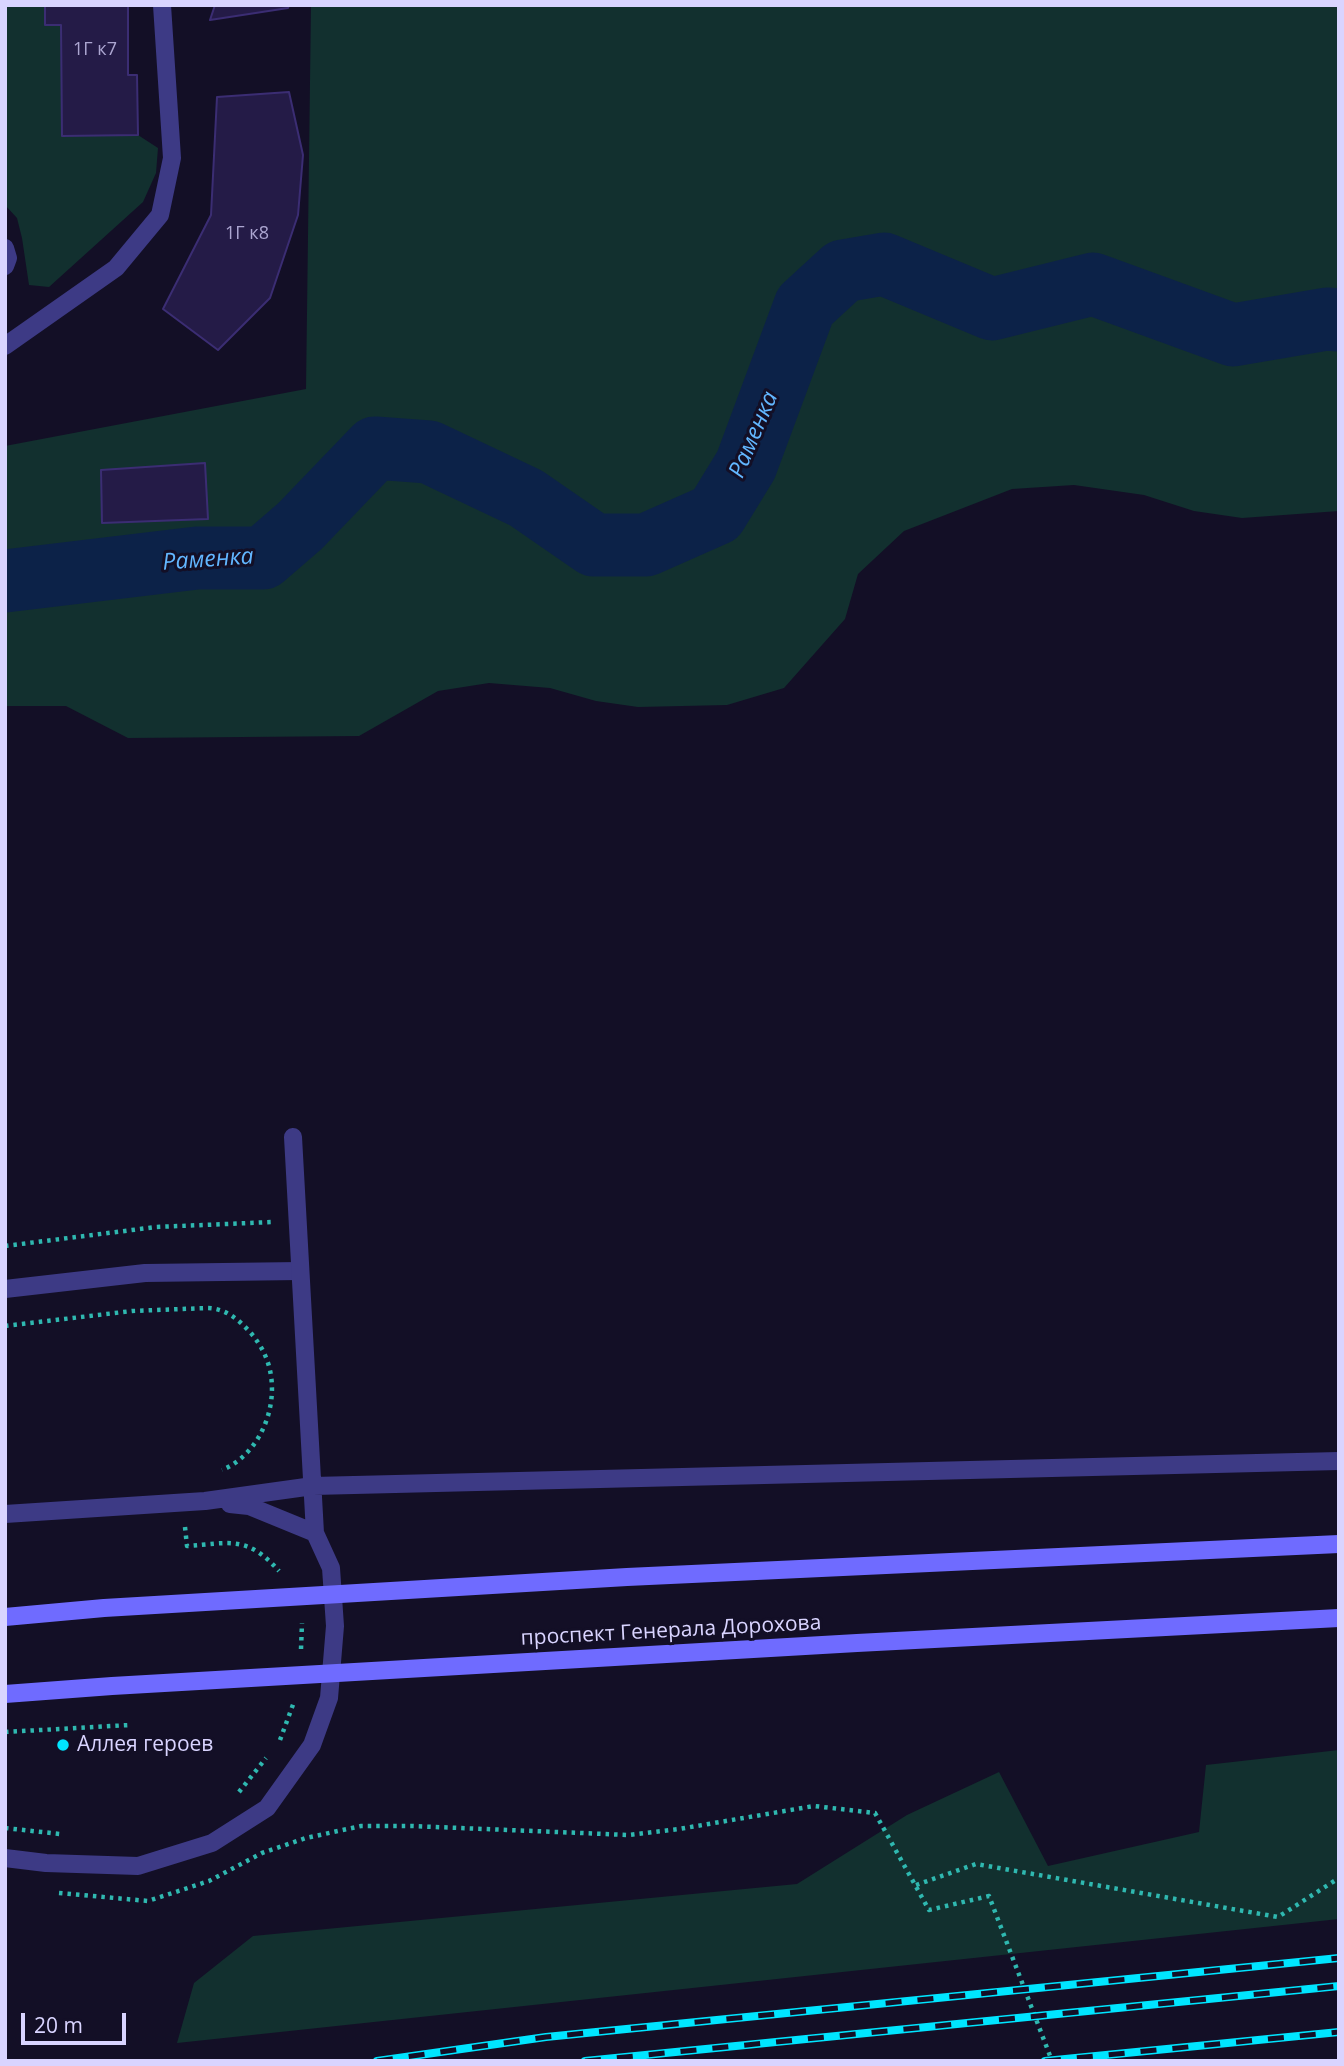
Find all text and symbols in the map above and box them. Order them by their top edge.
house number: 1Г к7 [73,39,117,61]
house number: 1Г к8 [225,223,269,245]
water label: Раменка [723,388,785,482]
water label: Раменка [162,543,254,577]
street label: проспект Генерала Дорохова [520,1611,822,1651]
place label: Аллея героев [77,1732,213,1758]
marker: Аллея героев [55,1737,71,1753]
scale bar [24,2000,130,2044]
text: 20 m [34,2011,83,2039]

